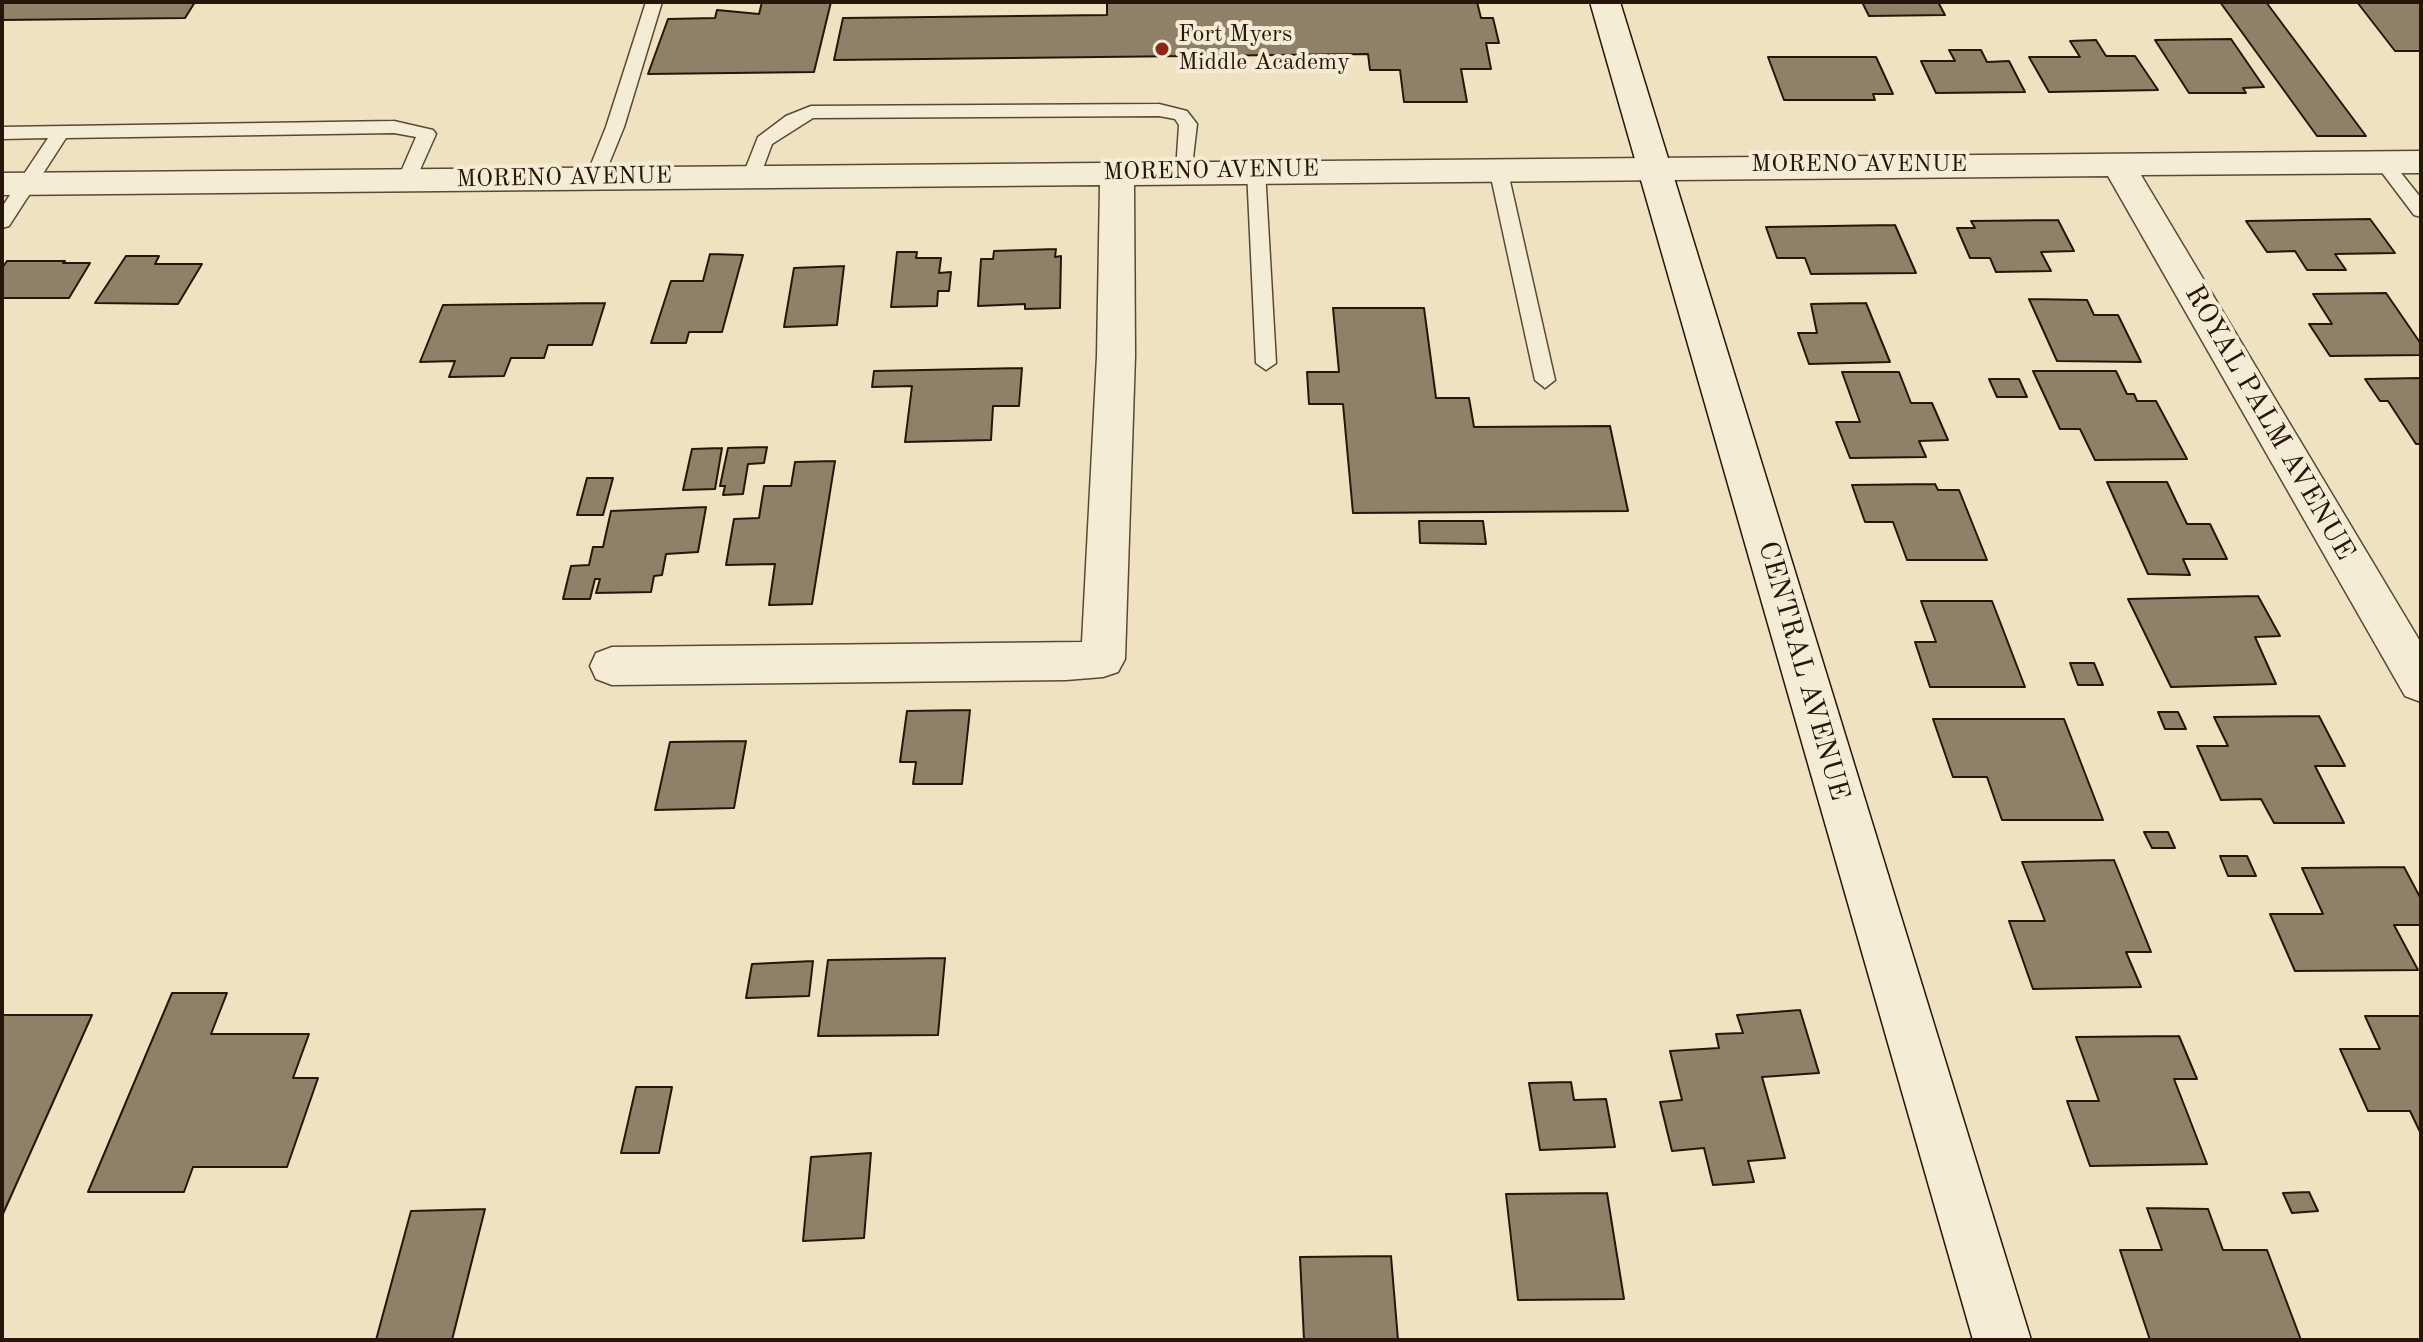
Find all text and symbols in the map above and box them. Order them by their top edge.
place label: Fort Myers Middle Academy [1178,21,1350,77]
marker: Fort Myers Middle Academy [1153,40,1171,58]
street label: MORENO AVENUE [1751,151,1967,179]
street label: MORENO AVENUE [1103,155,1319,187]
street label: MORENO AVENUE [456,162,672,194]
street label: ROYAL PALM AVENUE [2176,279,2362,567]
street label: CENTRAL AVENUE [1750,537,1856,805]

